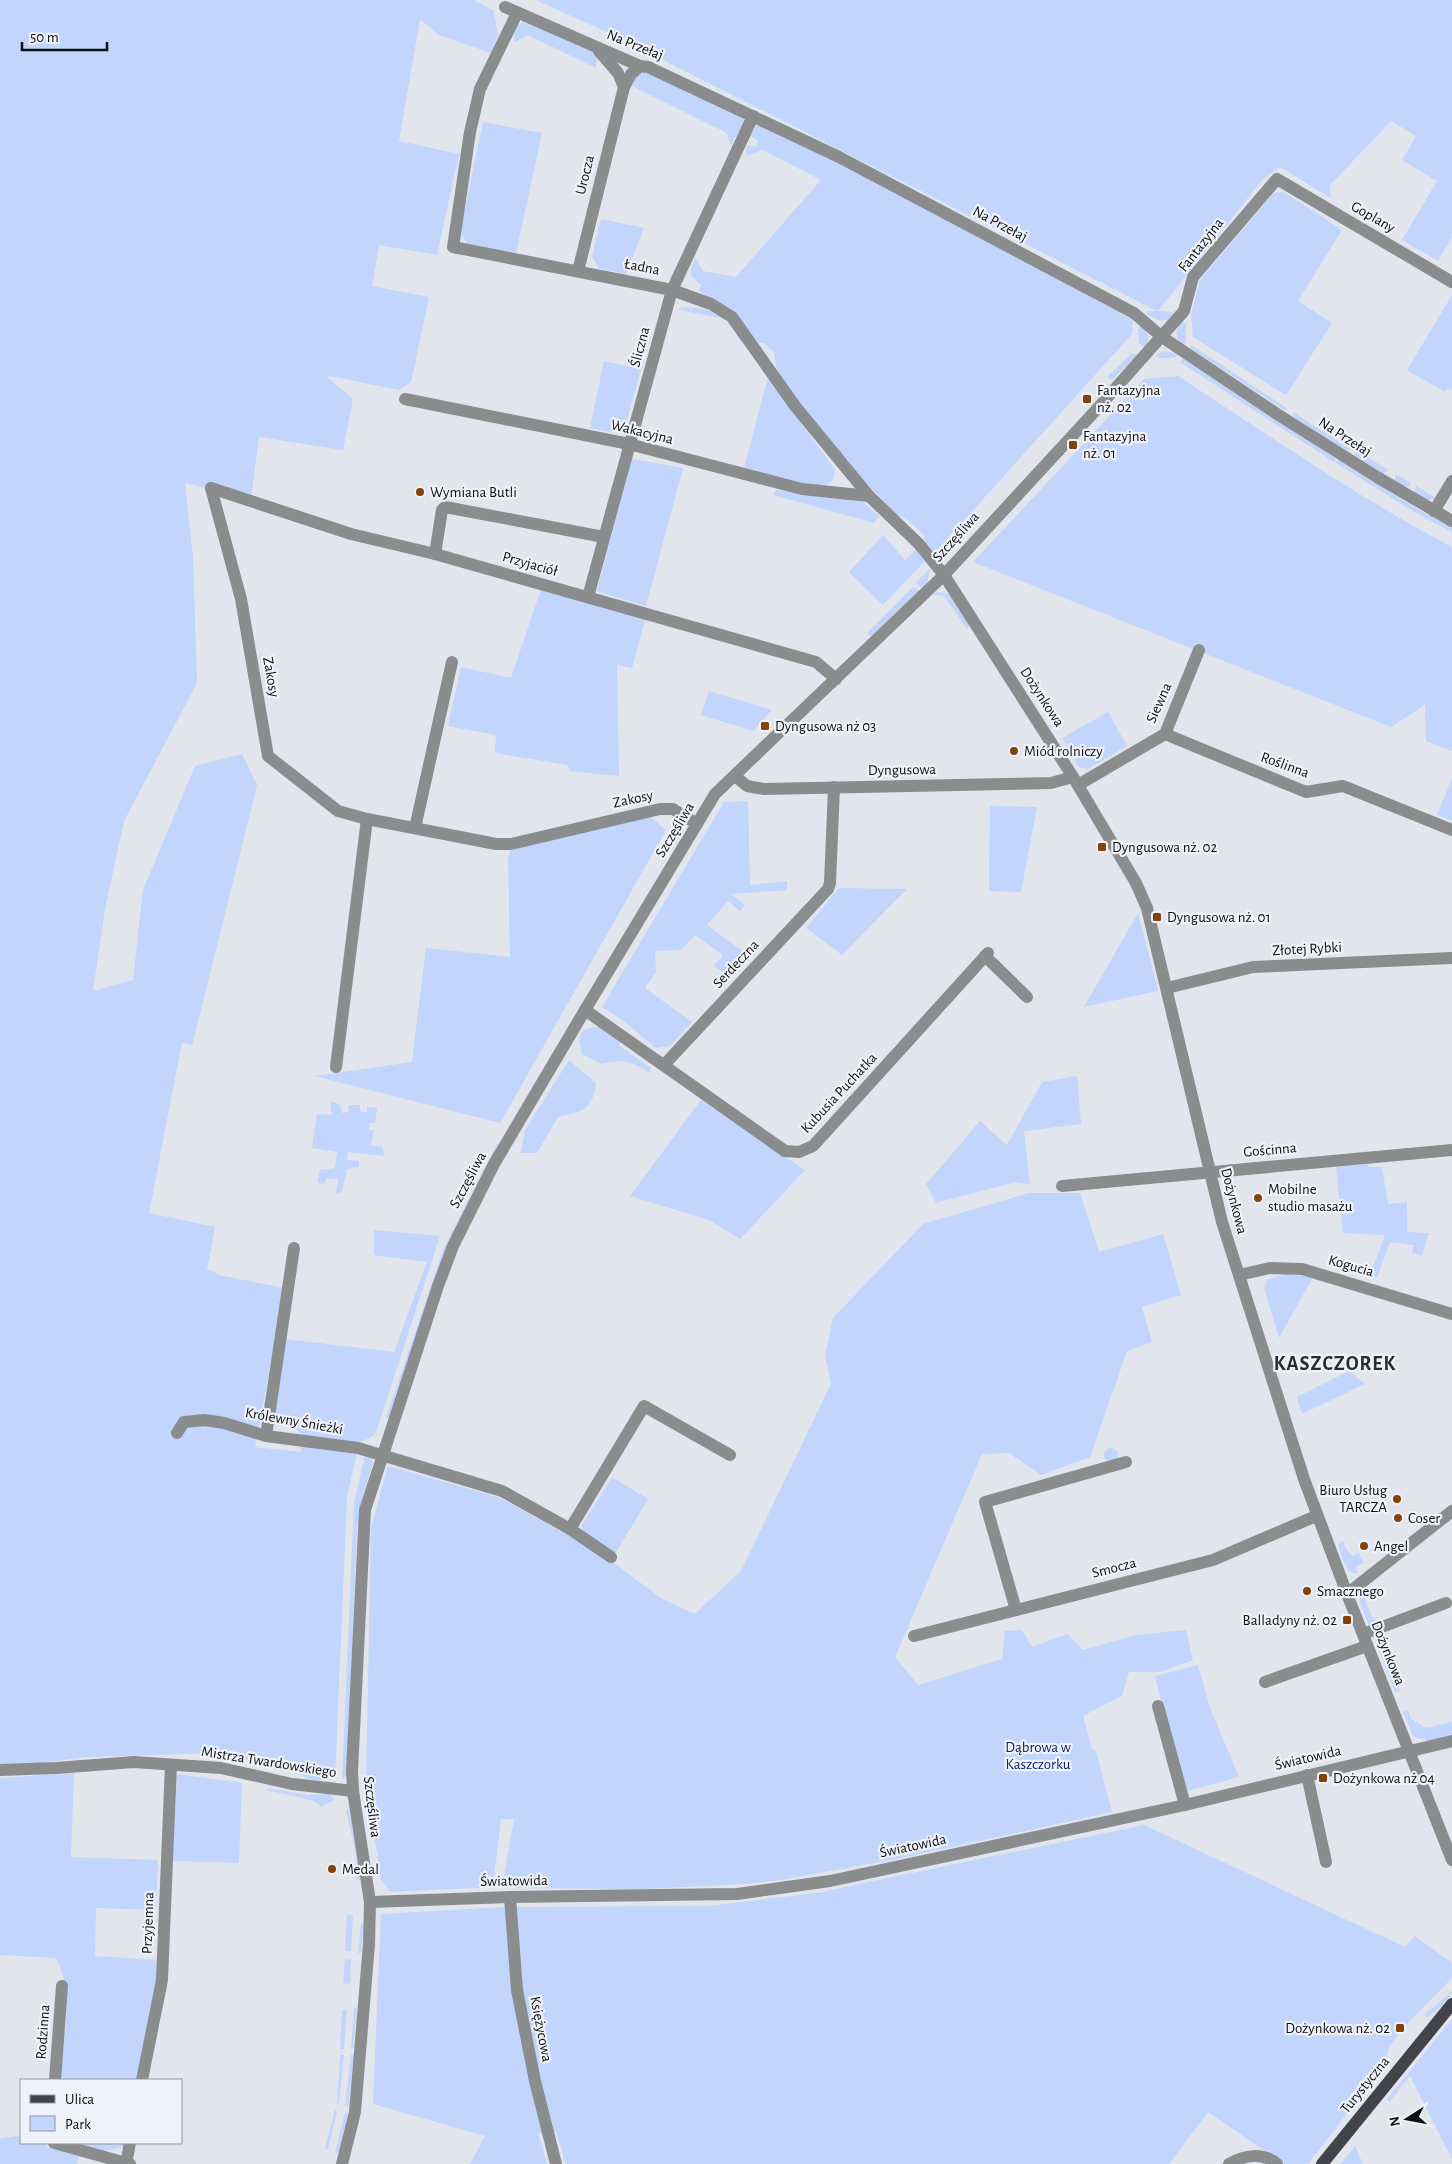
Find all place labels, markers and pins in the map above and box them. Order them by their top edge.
place label: Fantazyjna nż. 02 [1097,383,1161,415]
marker: Fantazyjna nż. 02 [1081,393,1093,405]
place label: Fantazyjna nż. 01 [1083,429,1147,461]
marker: Fantazyjna nż. 01 [1067,439,1079,451]
place label: Wymiana Butli [430,485,517,500]
marker: Wymiana Butli [414,486,426,498]
place label: Dyngusowa nż 03 [775,719,876,734]
marker: Dyngusowa nż 03 [759,720,771,732]
place label: Miód rolniczy [1024,744,1103,759]
marker: Miód rolniczy [1008,745,1020,757]
place label: Dyngusowa nż. 02 [1112,840,1218,855]
marker: Dyngusowa nż. 02 [1096,841,1108,853]
place label: Dyngusowa nż. 01 [1167,910,1271,925]
marker: Dyngusowa nż. 01 [1151,911,1163,923]
place label: Mobilne studio masażu [1268,1182,1353,1214]
marker: Mobilne studio masażu [1252,1192,1264,1204]
place label: Biuro Usług TARCZA [1319,1483,1388,1515]
marker: Biuro Usług TARCZA [1391,1493,1403,1505]
place label: Coser [1408,1511,1440,1526]
marker: Coser [1392,1512,1404,1524]
place label: Angel [1374,1539,1408,1554]
marker: Angel [1358,1540,1370,1552]
place label: Smacznego [1317,1584,1384,1599]
marker: Smacznego [1301,1585,1313,1597]
place label: Balladyny nż. 02 [1243,1613,1337,1628]
marker: Balladyny nż. 02 [1341,1614,1353,1626]
place label: Dożynkowa nż 04 [1333,1771,1435,1786]
marker: Dożynkowa nż 04 [1317,1772,1329,1784]
place label: Medal [342,1862,379,1877]
marker: Medal [326,1863,338,1875]
place label: Dożynkowa nż. 02 [1285,2021,1390,2036]
marker: Dożynkowa nż. 02 [1394,2022,1406,2034]

